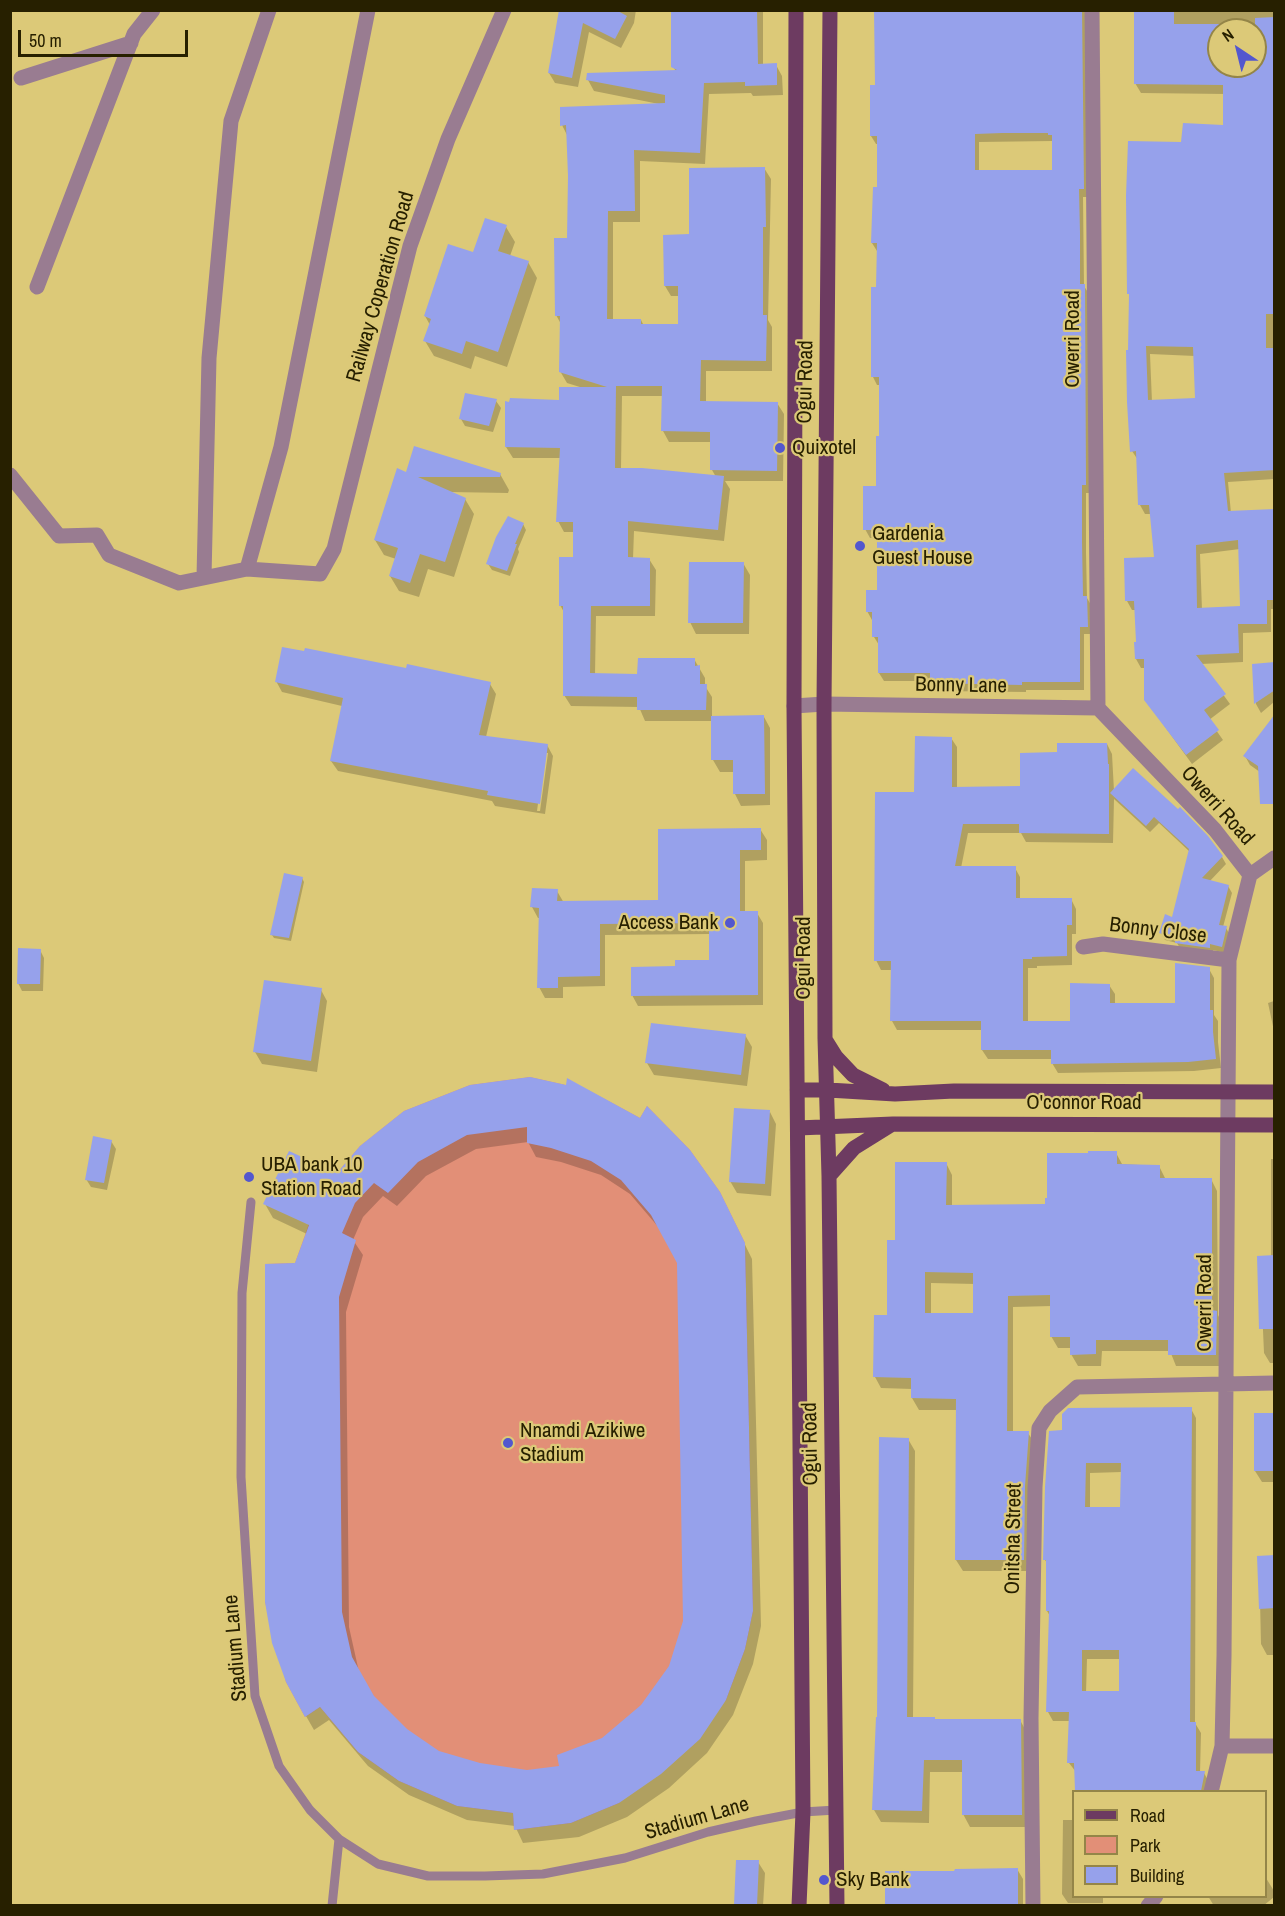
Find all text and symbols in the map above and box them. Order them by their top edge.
scale bar [21,18,190,56]
north arrow [1207,18,1267,78]
text: N [1218,23,1238,47]
text: 50 m [29,28,62,53]
street label: Railway Coperation Road [342,189,420,385]
street label: Owerri Road [1060,290,1086,388]
street label: Ogui Road [793,340,819,424]
place label: Quixotel [792,435,856,461]
marker: Quixotel [773,441,787,455]
place label: Gardenia Guest House [872,521,973,571]
marker: Gardenia Guest House [853,539,867,553]
street label: Bonny Lane [915,673,1007,699]
street label: Owerri Road [1175,761,1259,851]
place label: Access Bank [618,910,718,936]
street label: Bonny Close [1108,913,1208,949]
marker: Access Bank [723,916,737,930]
street label: Ogui Road [791,916,817,1000]
street label: O'connor Road [1026,1090,1142,1116]
place label: UBA bank 10 Station Road [261,1152,362,1202]
marker: UBA bank 10 Station Road [242,1170,256,1184]
street label: Owerri Road [1192,1254,1218,1352]
street label: Ogui Road [798,1402,824,1486]
place label: Nnamdi Azikiwe Stadium [520,1418,645,1468]
marker: Nnamdi Azikiwe Stadium [501,1436,515,1450]
street label: Onitsha Street [1000,1483,1028,1595]
street label: Stadium Lane [219,1593,253,1703]
legend [1072,1790,1267,1898]
street label: Stadium Lane [642,1792,752,1846]
text: Road [1130,1803,1165,1828]
text: Park [1130,1833,1160,1858]
text: Building [1130,1863,1184,1888]
place label: Sky Bank [836,1867,909,1893]
marker: Sky Bank [817,1873,831,1887]

